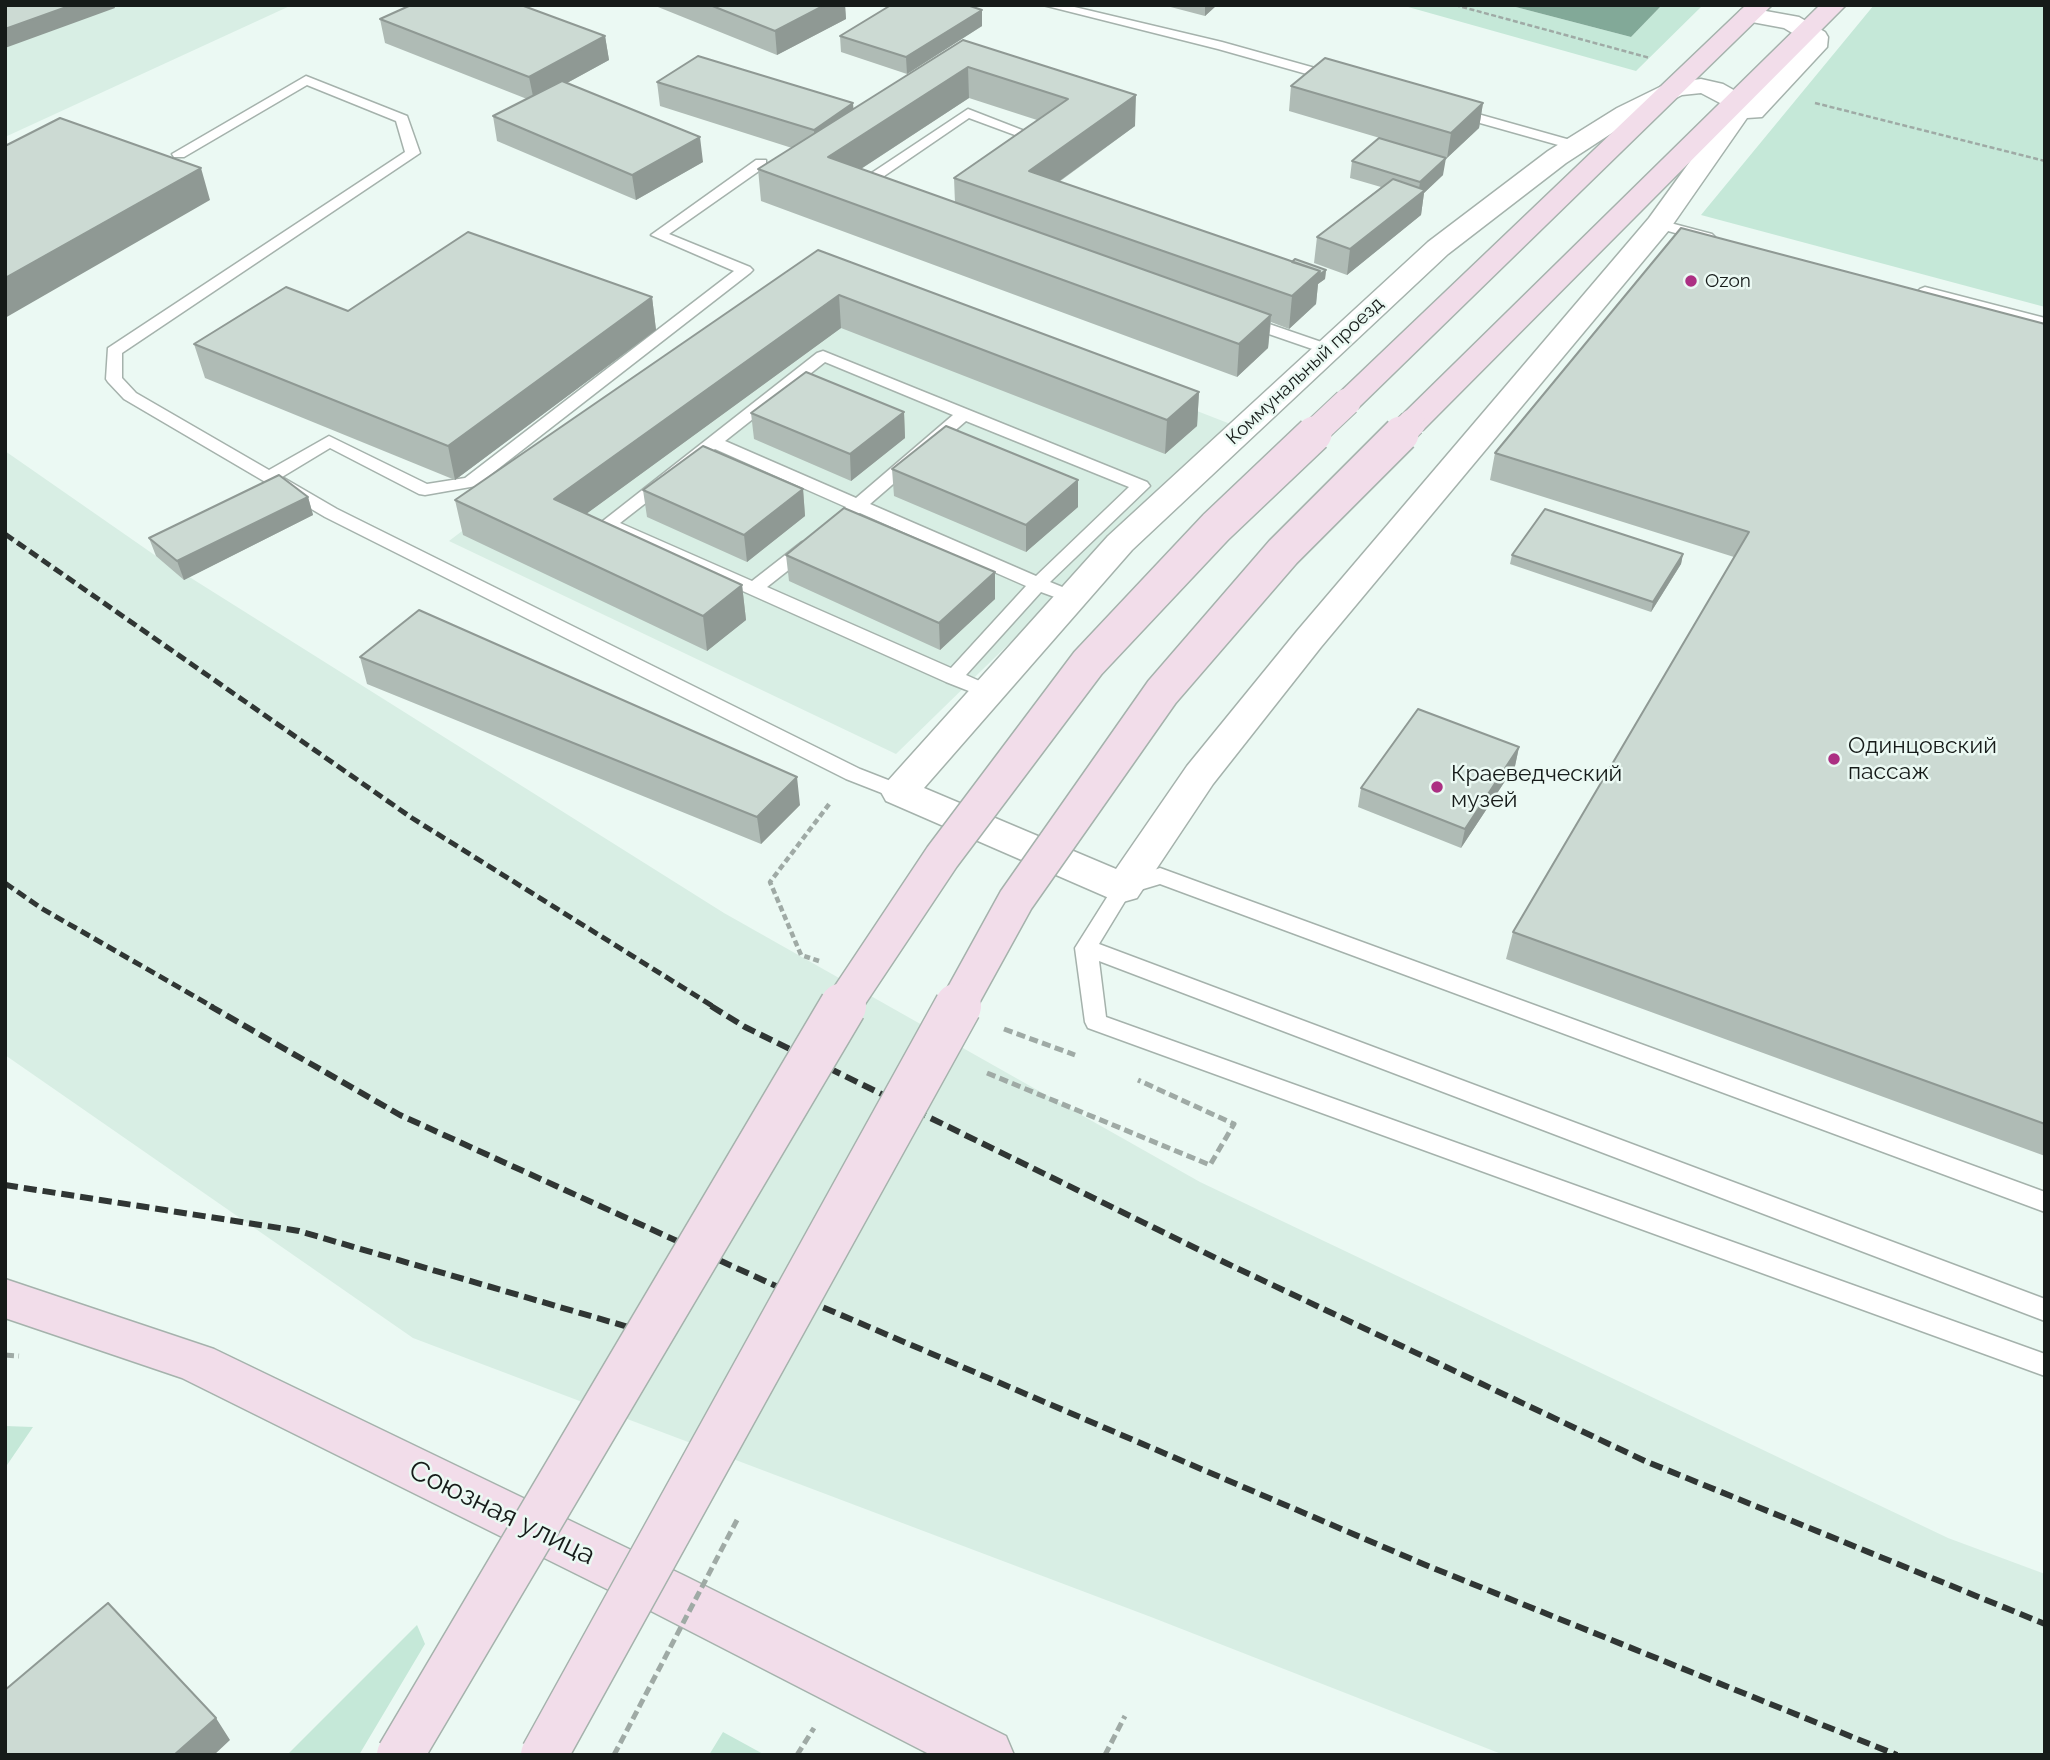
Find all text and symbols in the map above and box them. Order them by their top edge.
place label: Ozon [1705,270,1751,292]
marker: Ozon [1683,273,1699,289]
street label: Коммунальный проезд [1222,292,1388,450]
place label: Одинцовский пассаж [1848,732,1997,786]
marker: Одинцовский пассаж [1826,751,1842,767]
place label: Краеведческий музей [1451,760,1622,814]
marker: Краеведческий музей [1429,779,1445,795]
street label: Союзная улица [403,1453,601,1573]

